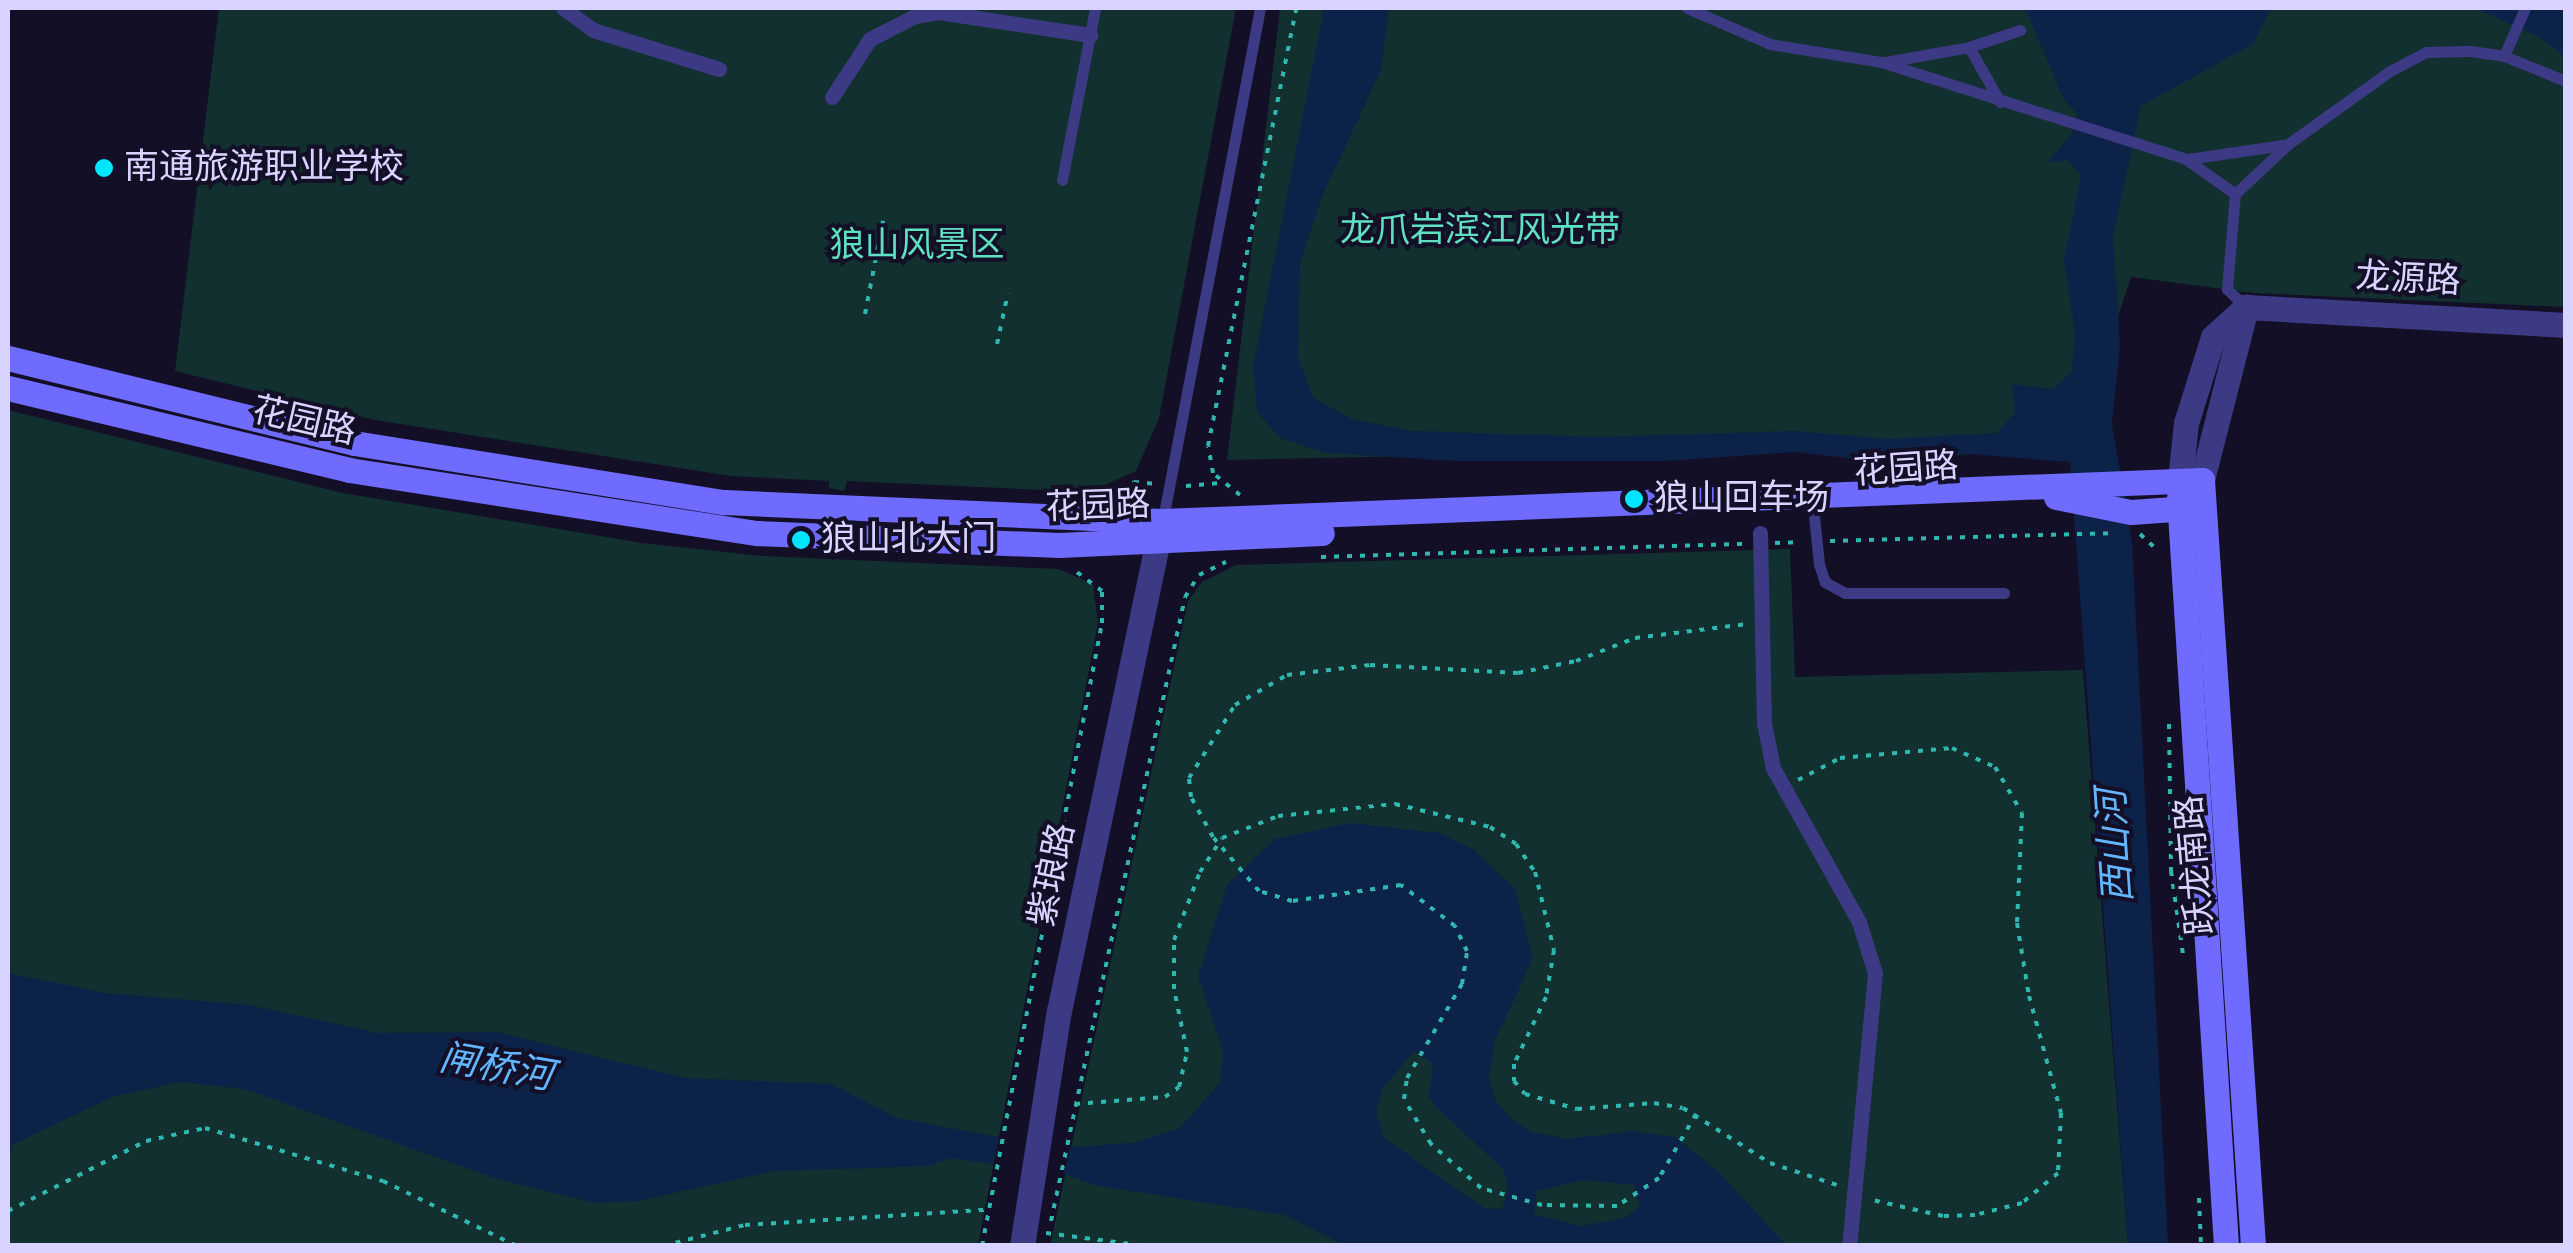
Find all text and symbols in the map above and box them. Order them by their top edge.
place label: 南通旅游职业学校 [124,147,404,189]
marker: 南通旅游职业学校 [93,157,115,179]
park label: 龙爪岩滨江风光带 [1340,210,1620,252]
park label: 狼山风景区 [830,225,1004,267]
street label: 龙源路 [2354,256,2462,304]
street label: 花园路 [248,390,360,454]
street label: 花园路 [1852,445,1960,495]
place label: 狼山回车场 [1654,478,1829,520]
street label: 花园路 [1045,484,1151,530]
marker: 狼山回车场 [1623,488,1645,510]
place label: 狼山北大门 [821,519,996,561]
marker: 狼山北大门 [790,529,812,551]
water label: 西山河 [2090,788,2144,904]
street label: 跃龙南路 [2169,793,2223,937]
street label: 紫琅路 [1022,819,1084,931]
water label: 闸桥河 [436,1037,556,1101]

